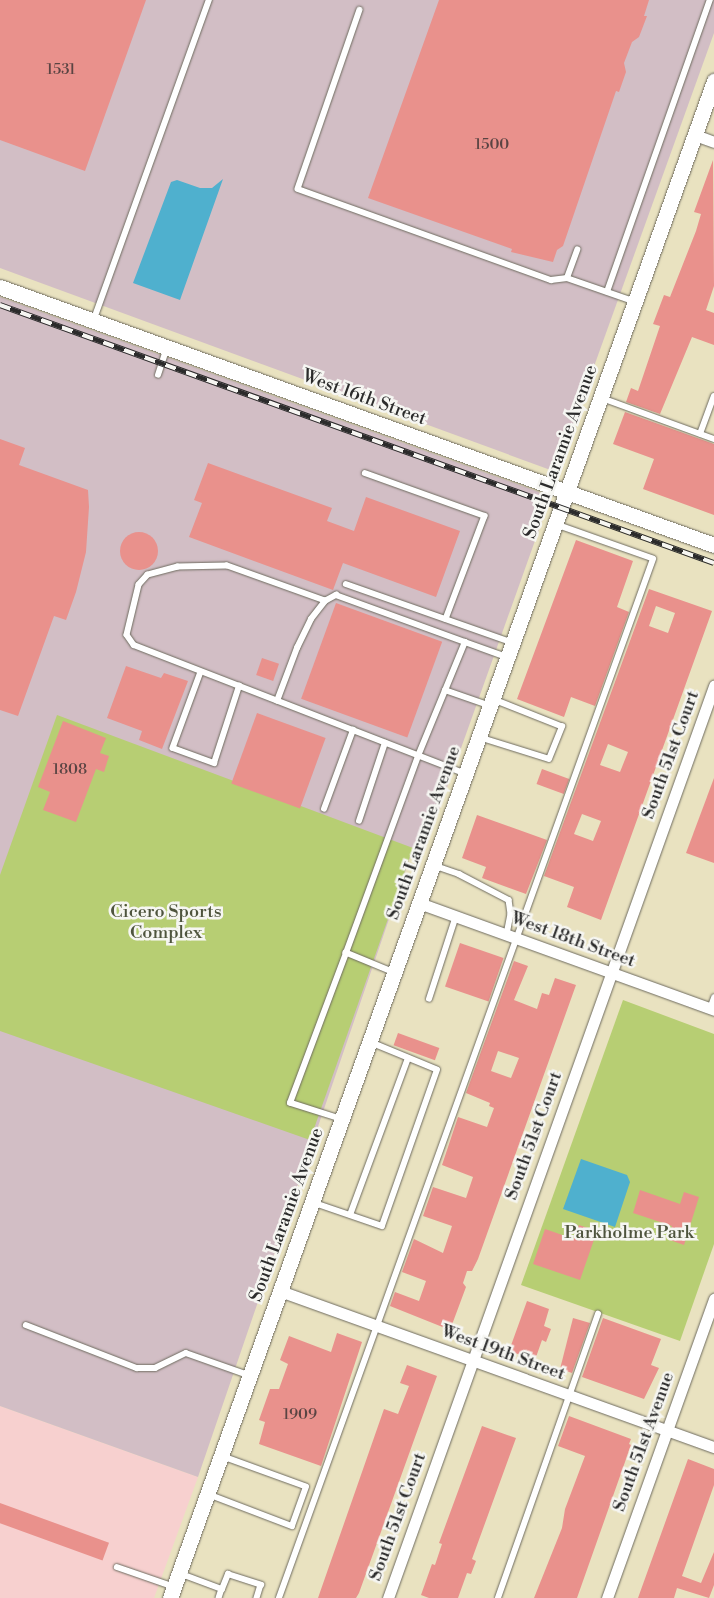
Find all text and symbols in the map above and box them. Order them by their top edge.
house number: 1531 [46,61,76,79]
house number: 1500 [475,136,509,154]
street label: South Laramie Avenue [519,362,603,542]
street label: West 16th Street [299,366,429,430]
street label: South 51st Court [638,688,704,822]
street label: South Laramie Avenue [382,743,466,923]
house number: 1808 [53,761,87,779]
park label: Cicero Sports Complex [110,902,222,944]
street label: West 18th Street [508,907,638,973]
street label: South 51st Court [501,1069,567,1203]
street label: South Laramie Avenue [245,1125,329,1305]
park label: Parkholme Park [564,1222,694,1244]
street label: West 19th Street [438,1321,568,1385]
street label: South 51st Avenue [609,1369,679,1515]
house number: 1909 [283,1406,317,1424]
street label: South 51st Court [365,1450,431,1584]

